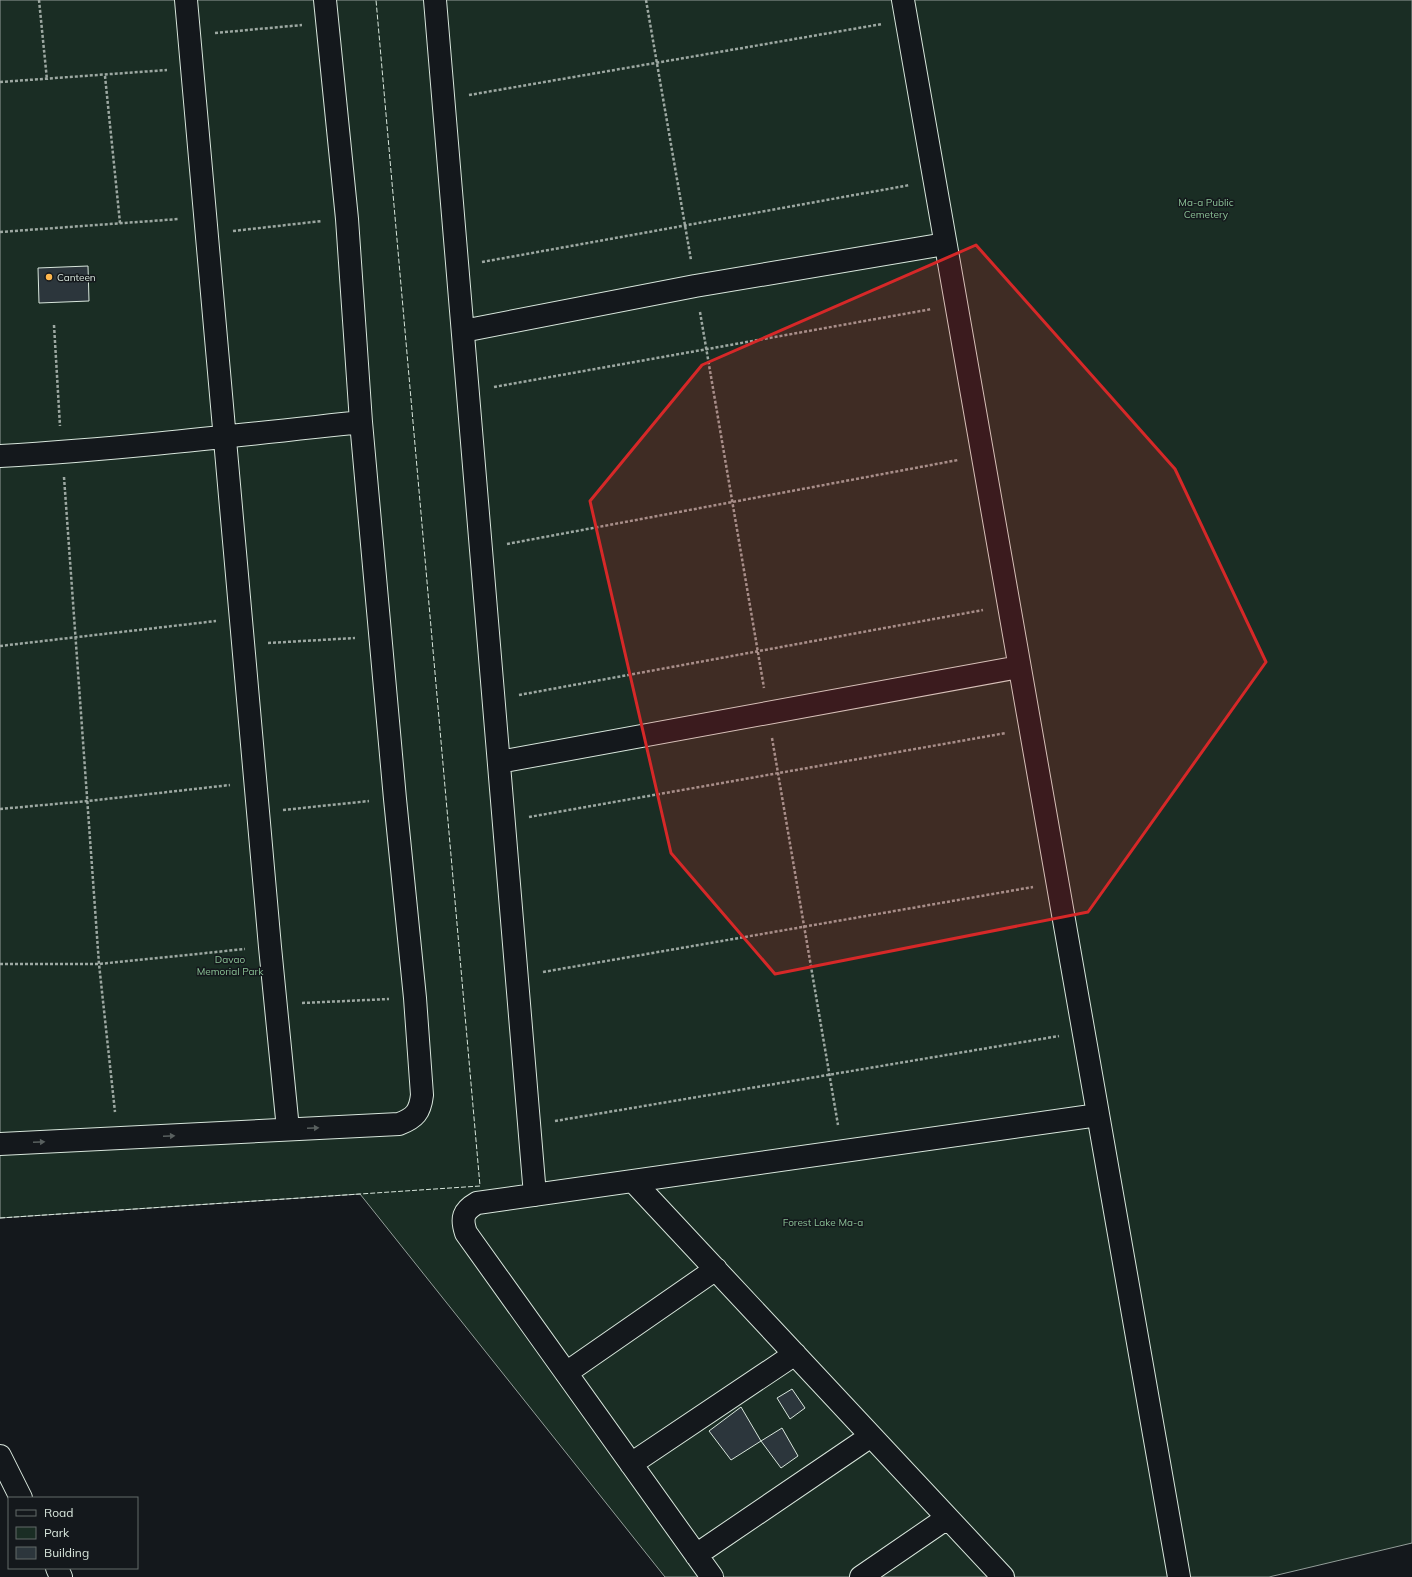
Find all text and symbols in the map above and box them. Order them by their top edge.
park label: Ma-a Public Cemetery [1178,196,1234,221]
place label: Canteen [57,271,96,284]
marker: Canteen [44,272,54,282]
park label: Davao Memorial Park [197,953,264,978]
one-way arrow [307,1125,320,1131]
one-way arrow [163,1132,175,1139]
one-way arrow [33,1139,46,1145]
park label: Forest Lake Ma-a [783,1216,863,1229]
legend [8,1497,138,1569]
text: Road [44,1505,73,1520]
text: Park [44,1525,70,1540]
text: Building [44,1545,89,1560]

